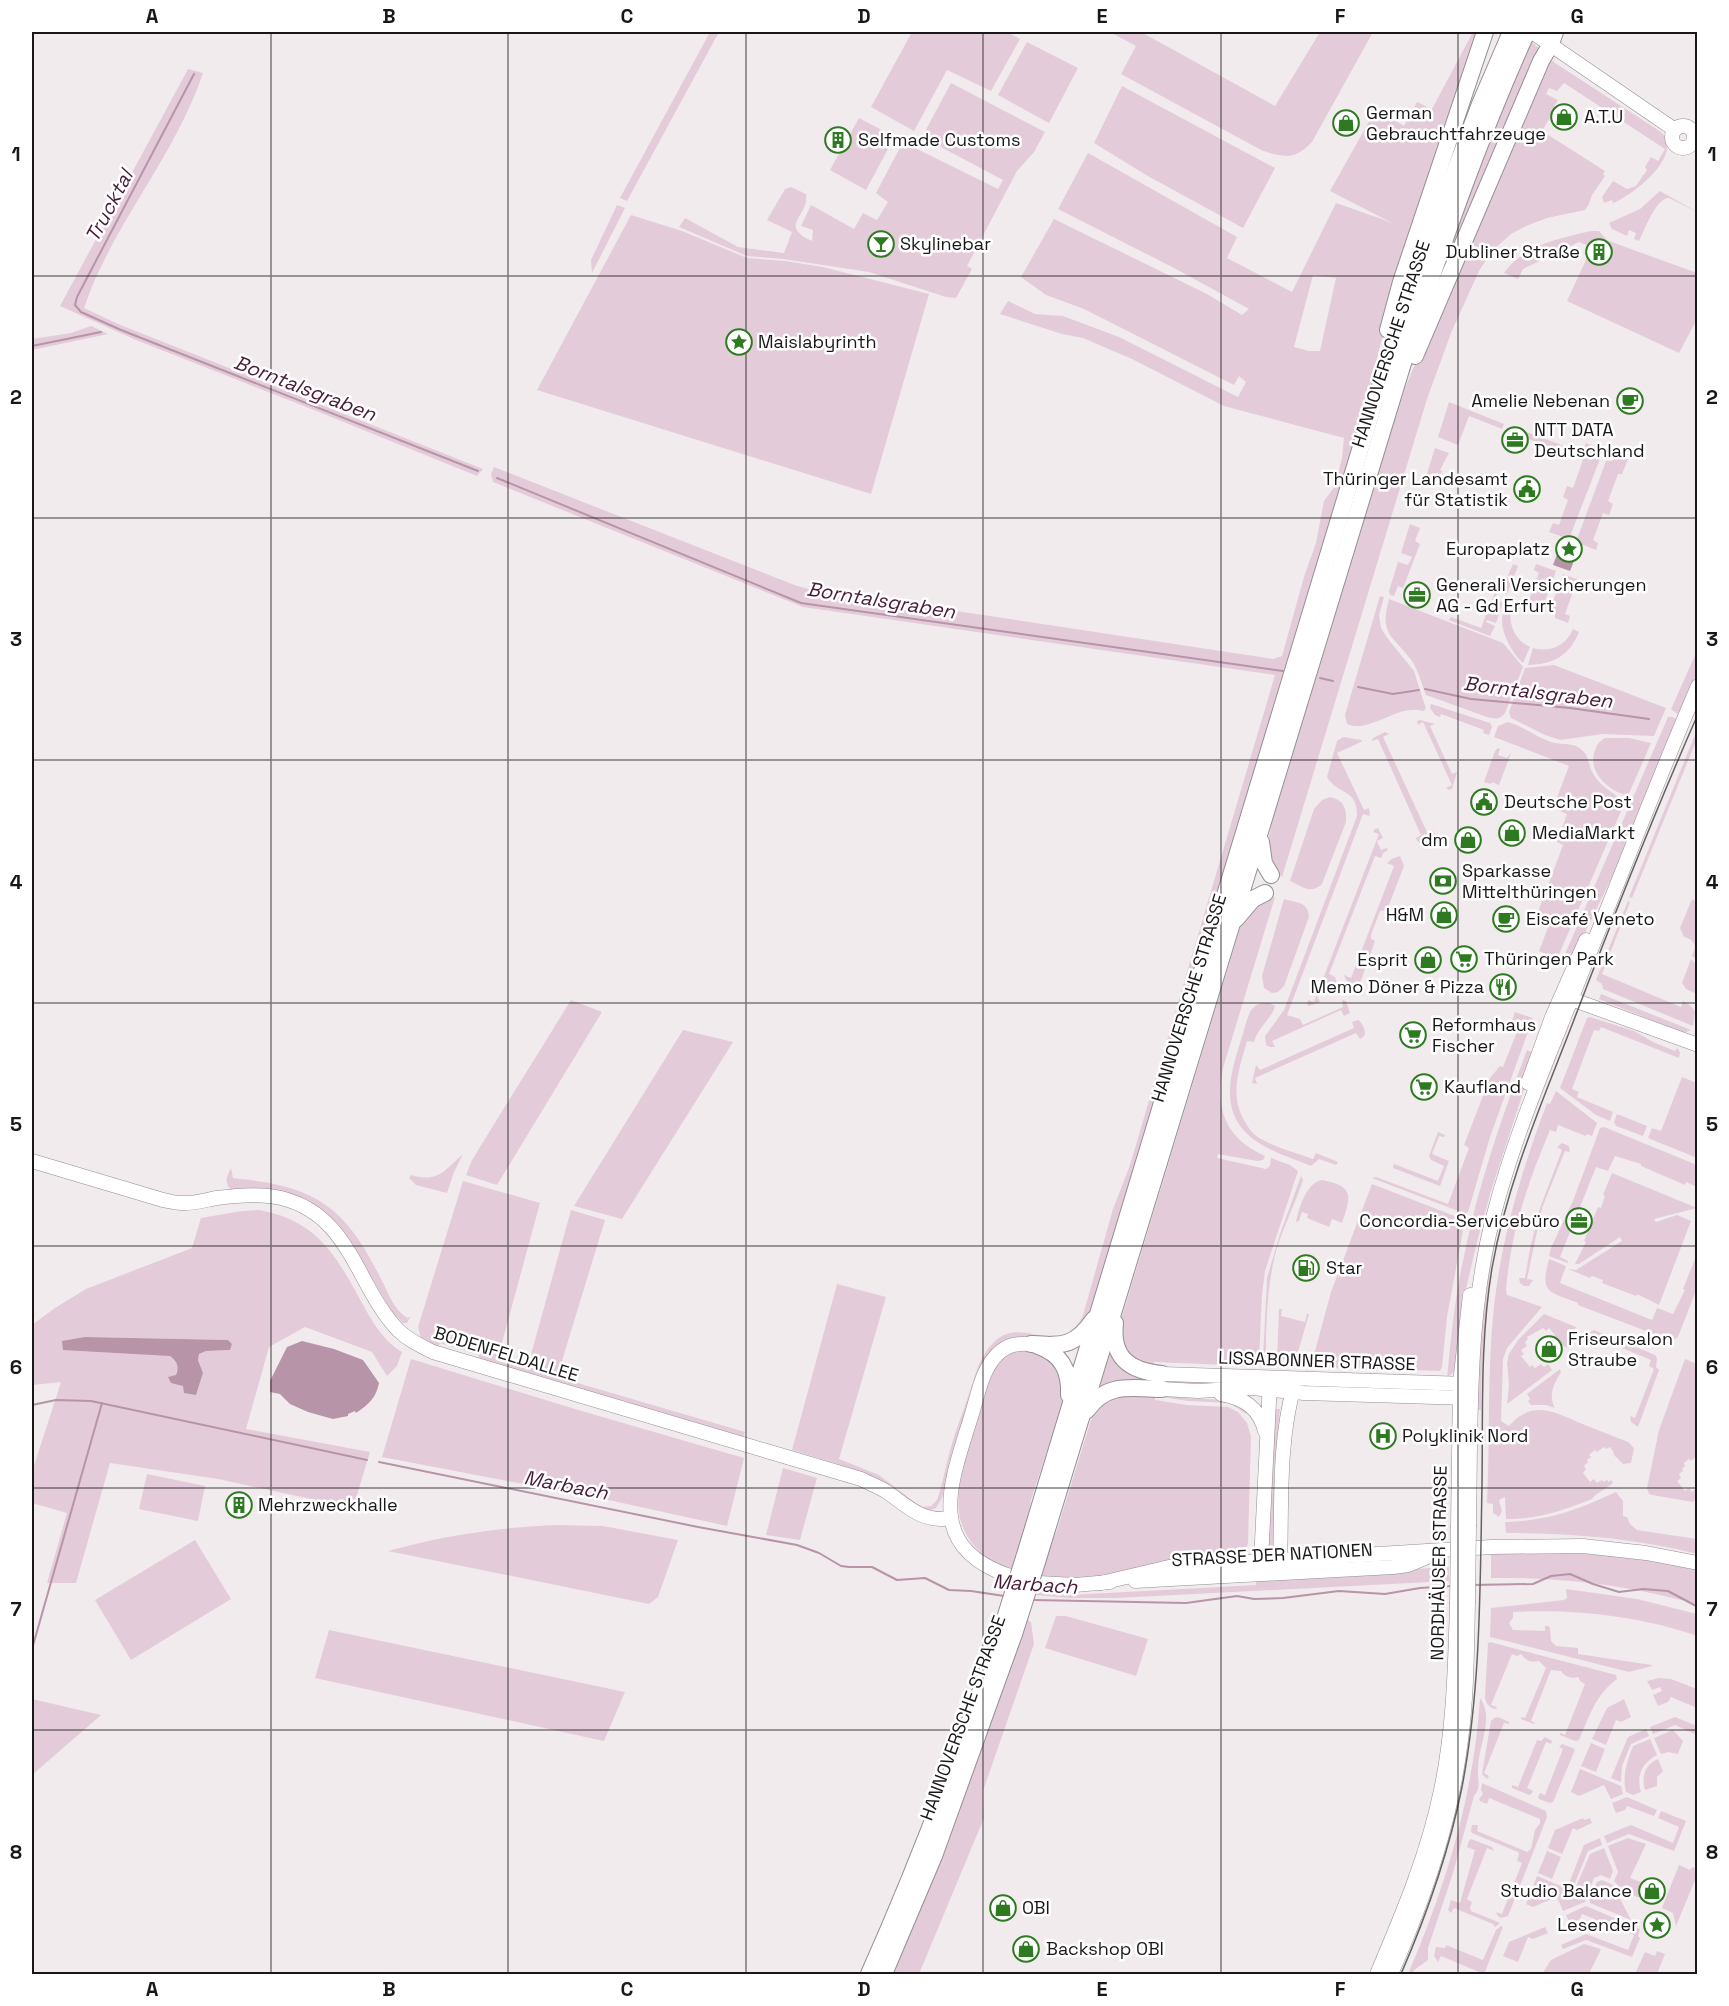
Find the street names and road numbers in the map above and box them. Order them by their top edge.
street label: HANNOVERSCHE STRASSE [1346,237,1435,450]
street label: HANNOVERSCHE STRASSE [1146,891,1231,1105]
street label: BODENFELDALLEE [431,1321,581,1386]
street label: LISSABONNER STRASSE [1218,1346,1416,1375]
street label: NORDHÄUSER STRASSE [1425,1465,1452,1661]
street label: STRASSE DER NATIONEN [1171,1538,1373,1571]
street label: HANNOVERSCHE STRASSE [915,1612,1010,1823]

